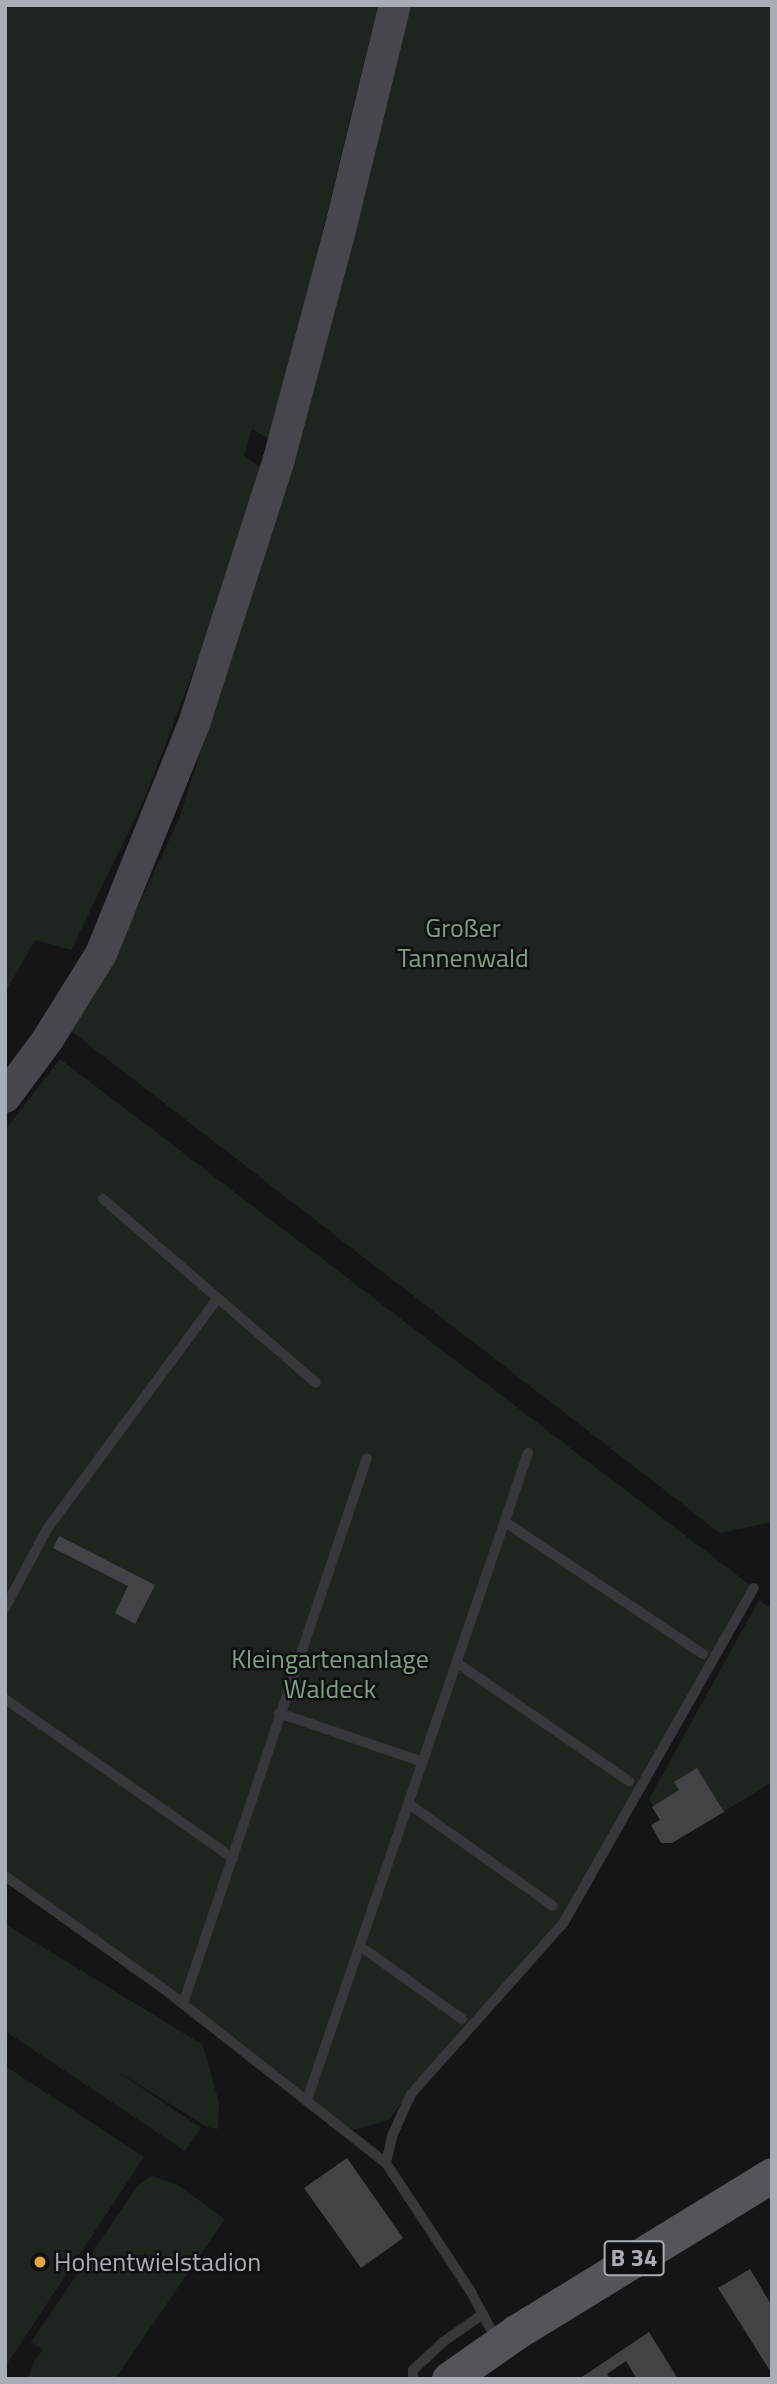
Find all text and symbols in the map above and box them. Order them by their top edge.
park label: Großer Tannenwald [397,912,529,974]
park label: Kleingartenanlage Waldeck [231,1643,429,1704]
road number: B 34 [602,2238,666,2278]
place label: Hohentwielstadion [54,2246,261,2278]
marker: Hohentwielstadion [32,2254,48,2270]

